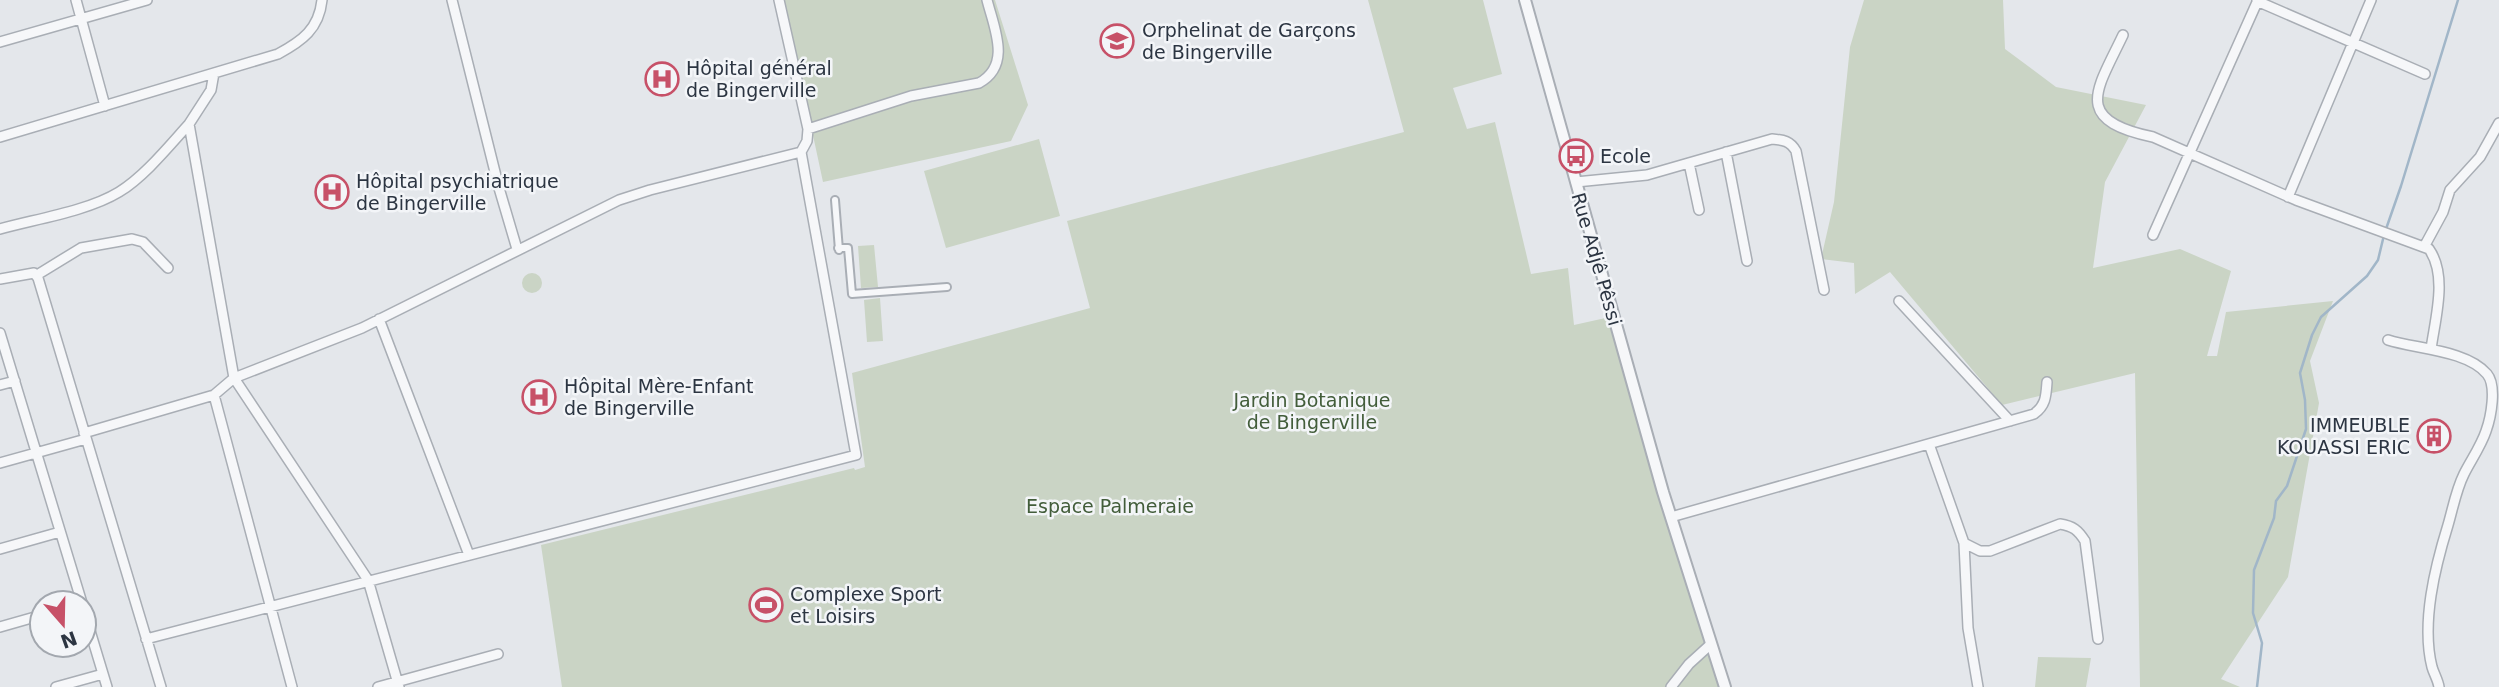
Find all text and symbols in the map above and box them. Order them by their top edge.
place label: Orphelinat de Garçons de Bingerville [1142,19,1356,63]
school or university icon: Orphelinat de Garçons de Bingerville [1098,22,1136,60]
place label: Hôpital général de Bingerville [686,57,832,101]
hospital icon: Hôpital général de Bingerville [643,60,681,98]
bus stop icon: Ecole [1557,137,1595,175]
place label: Ecole [1600,145,1651,167]
place label: Hôpital psychiatrique de Bingerville [356,170,559,214]
hospital icon: Hôpital psychiatrique de Bingerville [313,173,351,211]
street label: Rue Adjê Pêssi [1567,190,1627,328]
place label: Hôpital Mère-Enfant de Bingerville [564,375,754,419]
hospital icon: Hôpital Mère-Enfant de Bingerville [520,378,558,416]
park label: Jardin Botanique de Bingerville [1232,389,1391,433]
place label: IMMEUBLE KOUASSI ERIC [2277,414,2410,458]
building icon: IMMEUBLE KOUASSI ERIC [2415,417,2453,455]
park label: Espace Palmeraie [1026,495,1194,517]
place label: Complexe Sport et Loisirs [790,583,942,627]
sports icon: Complexe Sport et Loisirs [747,586,785,624]
north arrow [28,589,98,659]
text: N [58,627,80,653]

